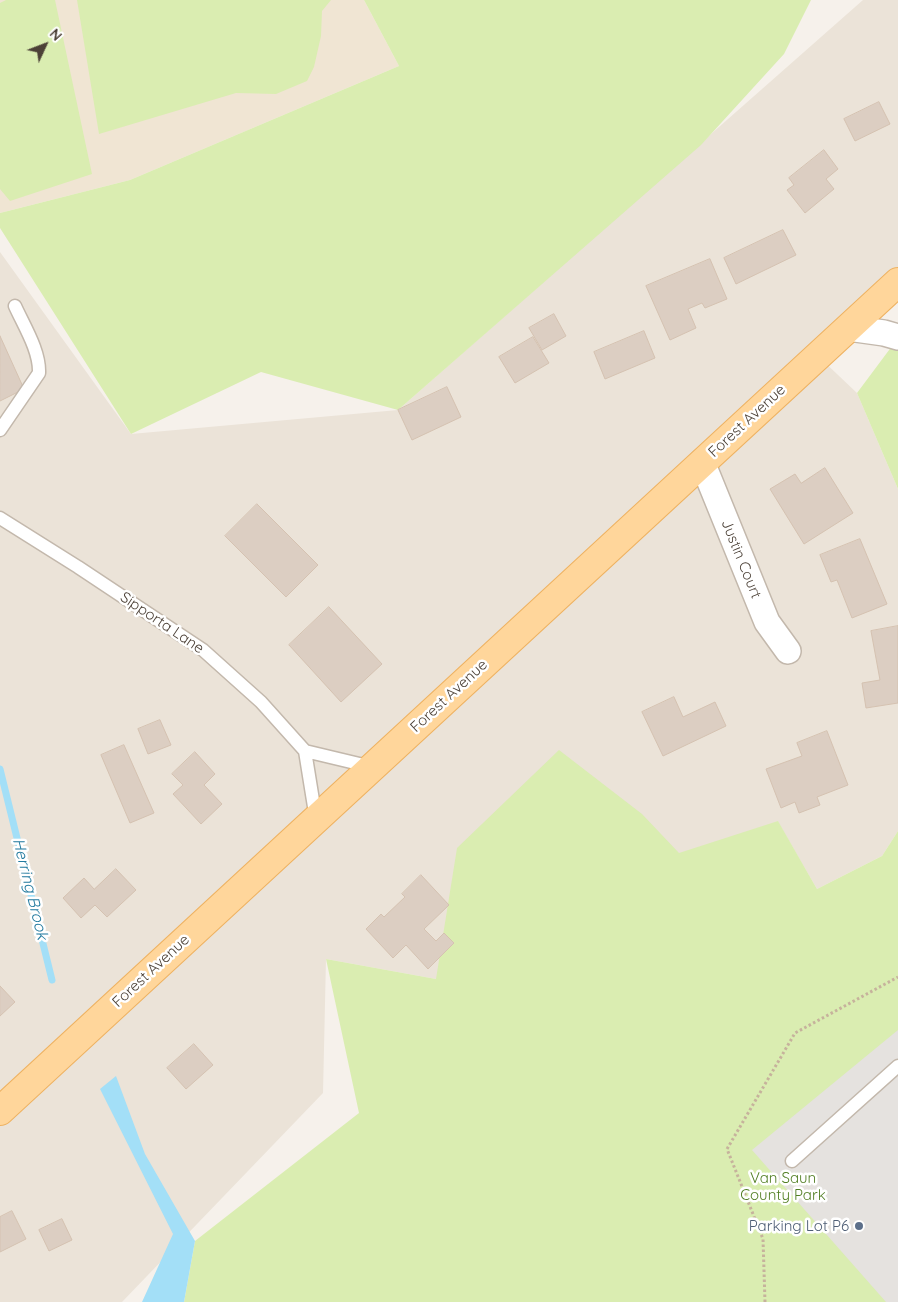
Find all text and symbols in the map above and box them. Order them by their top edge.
north arrow [20,20,70,70]
text: N [46,25,66,45]
street label: Forest Avenue [705,381,789,461]
street label: Justin Court [717,517,765,601]
street label: Sipporta Lane [117,588,207,658]
street label: Forest Avenue [407,656,491,736]
water label: Herring Brook [8,836,52,942]
street label: Forest Avenue [109,931,193,1011]
park label: Van Saun County Park [740,1169,826,1204]
place label: Parking Lot P6 [749,1217,849,1235]
marker: Parking Lot P6 [853,1220,865,1232]

